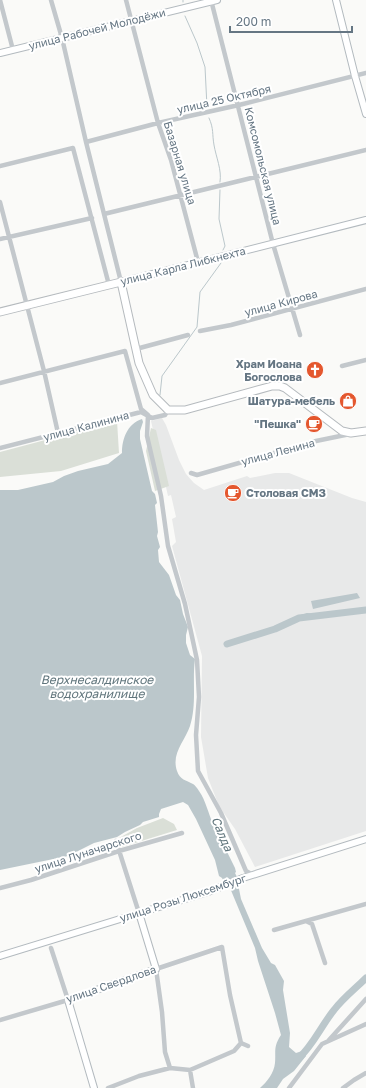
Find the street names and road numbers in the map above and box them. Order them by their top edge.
street label: улица Рабочей Молодёжи [27,5,167,52]
street label: улица 25 Октября [176,81,272,116]
street label: Комсомольская улица [243,106,284,226]
street label: Базарная улица [162,120,199,206]
street label: улица Карла Либкнехта [119,244,247,287]
street label: улица Кирова [243,287,319,319]
street label: улица Калинина [42,408,130,443]
street label: улица Ленина [240,435,316,468]
street label: улица Луначарского [33,828,143,875]
street label: улица Розы Люксембург [118,871,248,924]
street label: улица Свердлова [64,962,157,1005]

